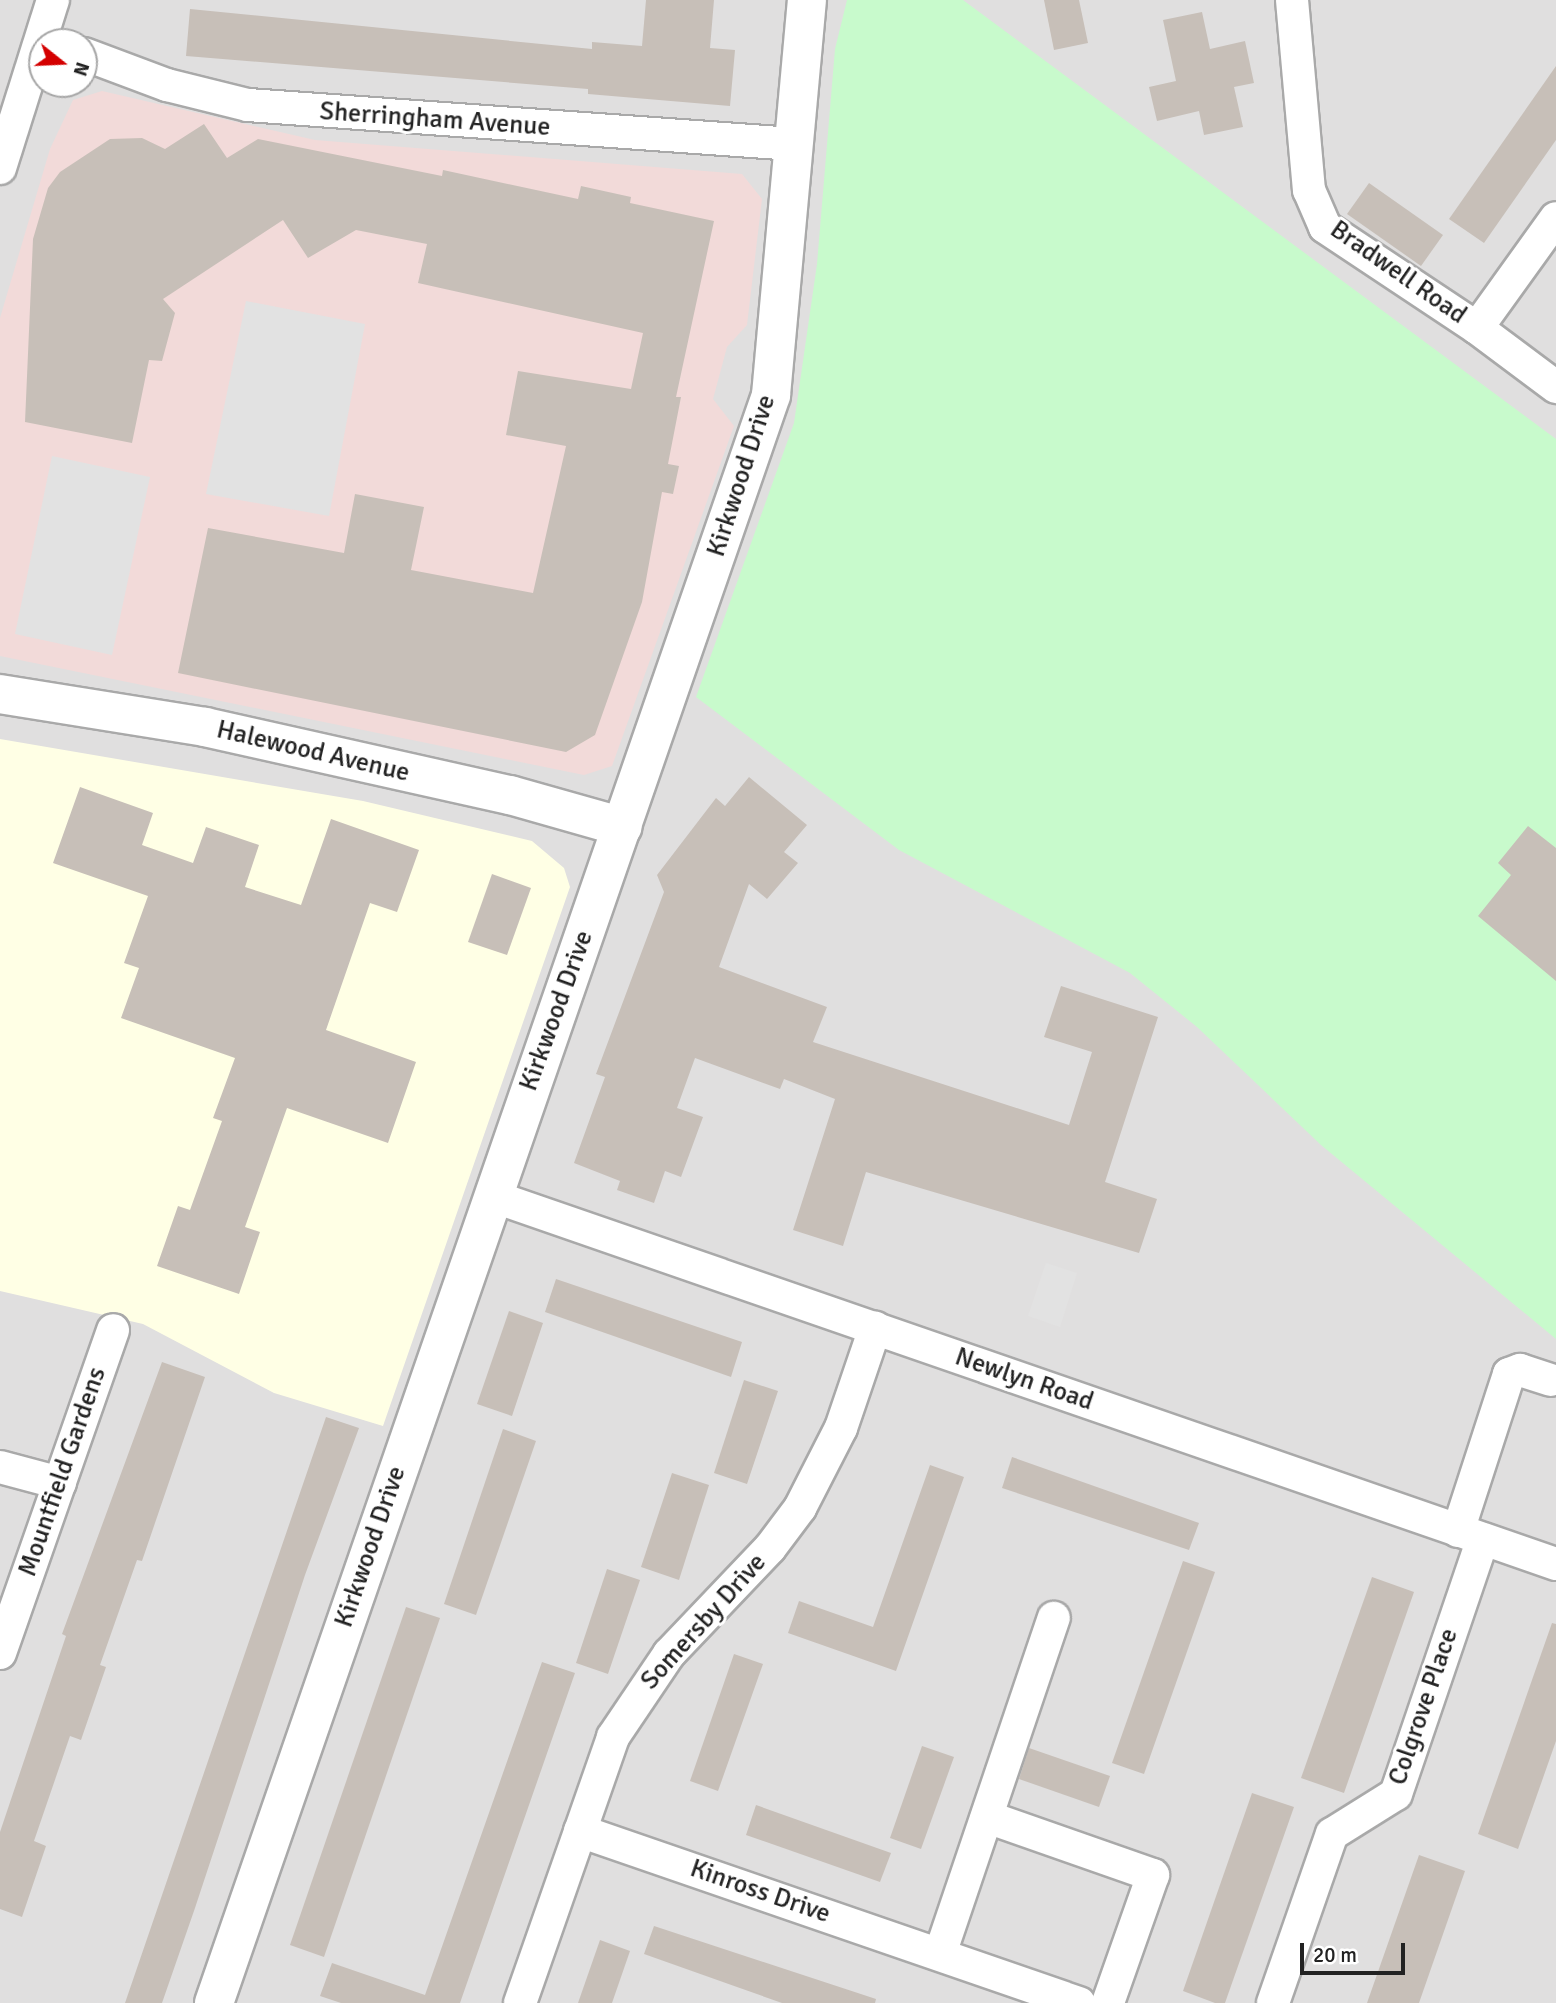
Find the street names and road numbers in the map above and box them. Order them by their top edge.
street label: Sherringham Avenue [319,96,551,144]
street label: Bradwell Road [1324,215,1472,331]
street label: Kirkwood Drive [701,391,783,561]
street label: Halewood Avenue [213,715,413,789]
street label: Kirkwood Drive [514,927,600,1095]
street label: Newlyn Road [951,1342,1097,1418]
street label: Mountfield Gardens [13,1363,113,1581]
street label: Kirkwood Drive [329,1462,413,1632]
street label: Somersby Drive [635,1548,773,1696]
street label: Colgrove Place [1383,1625,1465,1789]
street label: Kinross Drive [686,1853,834,1931]

